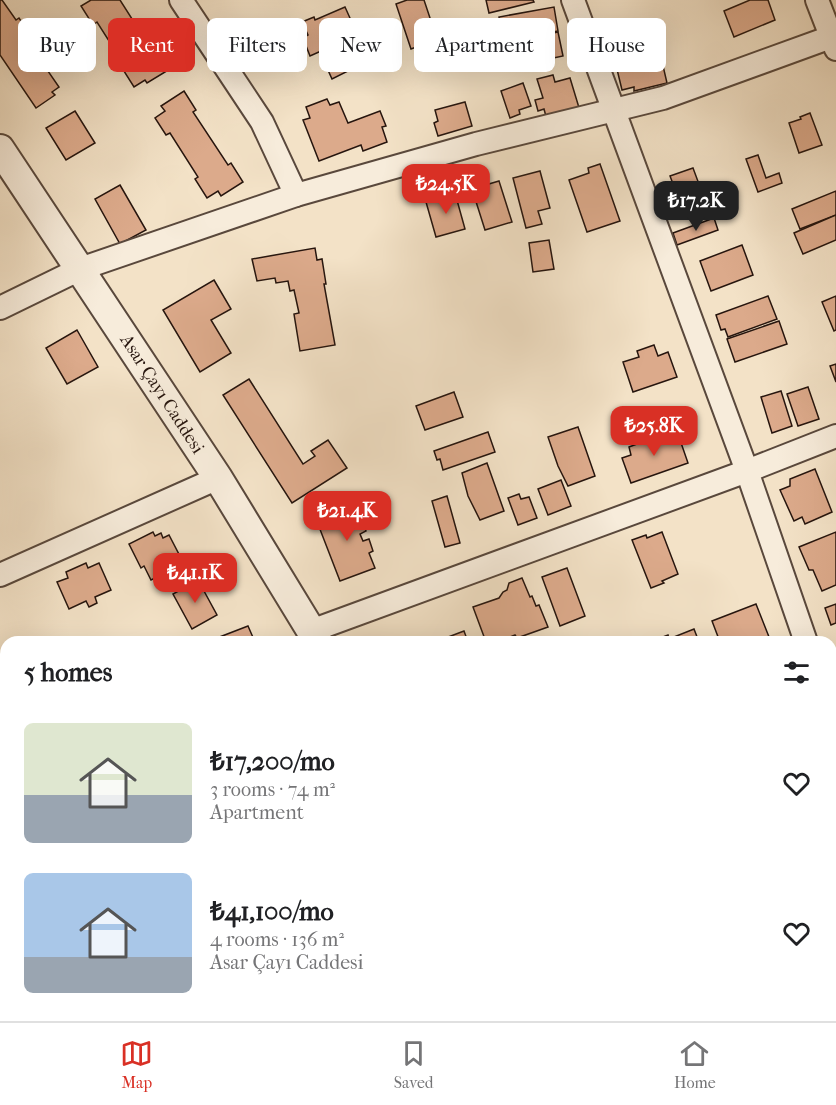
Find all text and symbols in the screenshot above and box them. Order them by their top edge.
chip: Buy [18,18,96,72]
chip: Rent [108,18,195,72]
chip: Filters [207,18,307,72]
chip: New [319,18,402,72]
chip: Apartment [414,18,555,72]
chip: House [567,18,666,72]
pin: ₺24.5K [397,164,495,215]
text: ₺24.5K [416,172,476,195]
pin: ₺17.2K [647,181,745,232]
text: ₺17.2K [668,189,724,212]
street label: Asar Çayı Caddesi [114,330,209,459]
pin: ₺25.8K [605,406,703,457]
text: ₺25.8K [625,414,683,437]
pin: ₺21.4K [298,491,396,542]
text: ₺21.4K [317,499,377,522]
pin: ₺41.1K [146,553,244,604]
text: ₺41.1K [167,561,223,584]
icon: filters [780,656,813,689]
text: 5 homes [24,657,112,688]
text: ₺17,200/mo [210,746,335,777]
icon: home [72,747,144,819]
icon: heart [780,767,813,800]
text: 3 rooms · 74 m² [210,778,335,801]
text: Apartment [210,801,304,824]
text: ₺41,100/mo [210,896,334,927]
icon: home [72,897,144,969]
icon: heart [780,917,813,950]
text: 4 rooms · 136 m² [210,928,344,951]
text: Asar Çayı Caddesi [210,951,363,974]
tab: Map [120,1037,153,1092]
tab: Saved [394,1037,434,1092]
tab: Home [674,1037,716,1092]

